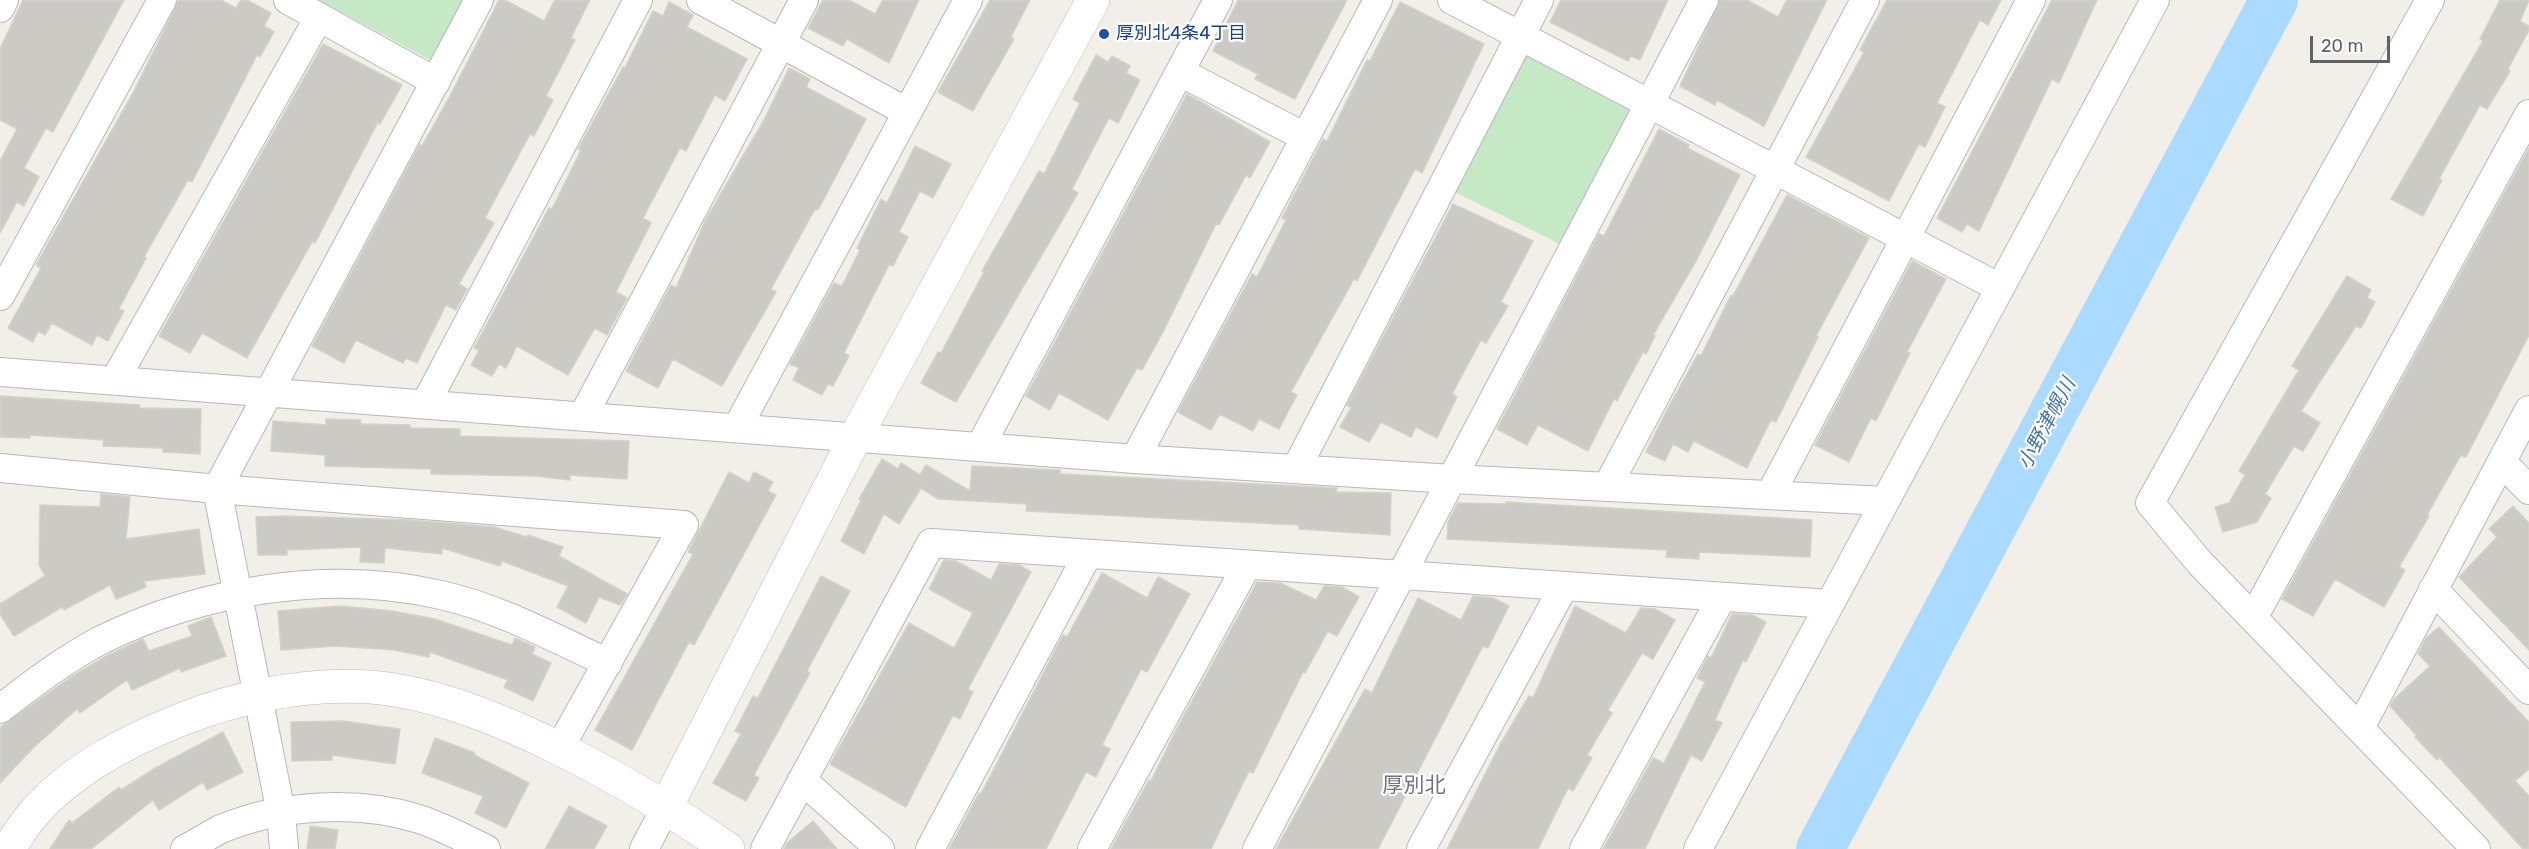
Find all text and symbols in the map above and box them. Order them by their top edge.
place label: 厚別北4条4丁目 [1116,23,1246,45]
scale bar [2313,24,2392,62]
marker: 厚別北4条4丁目 [1097,27,1111,41]
text: 20 m [2321,35,2363,57]
water label: 小野津幌川 [2013,374,2081,474]
district label: 厚別北 [1383,773,1445,799]

